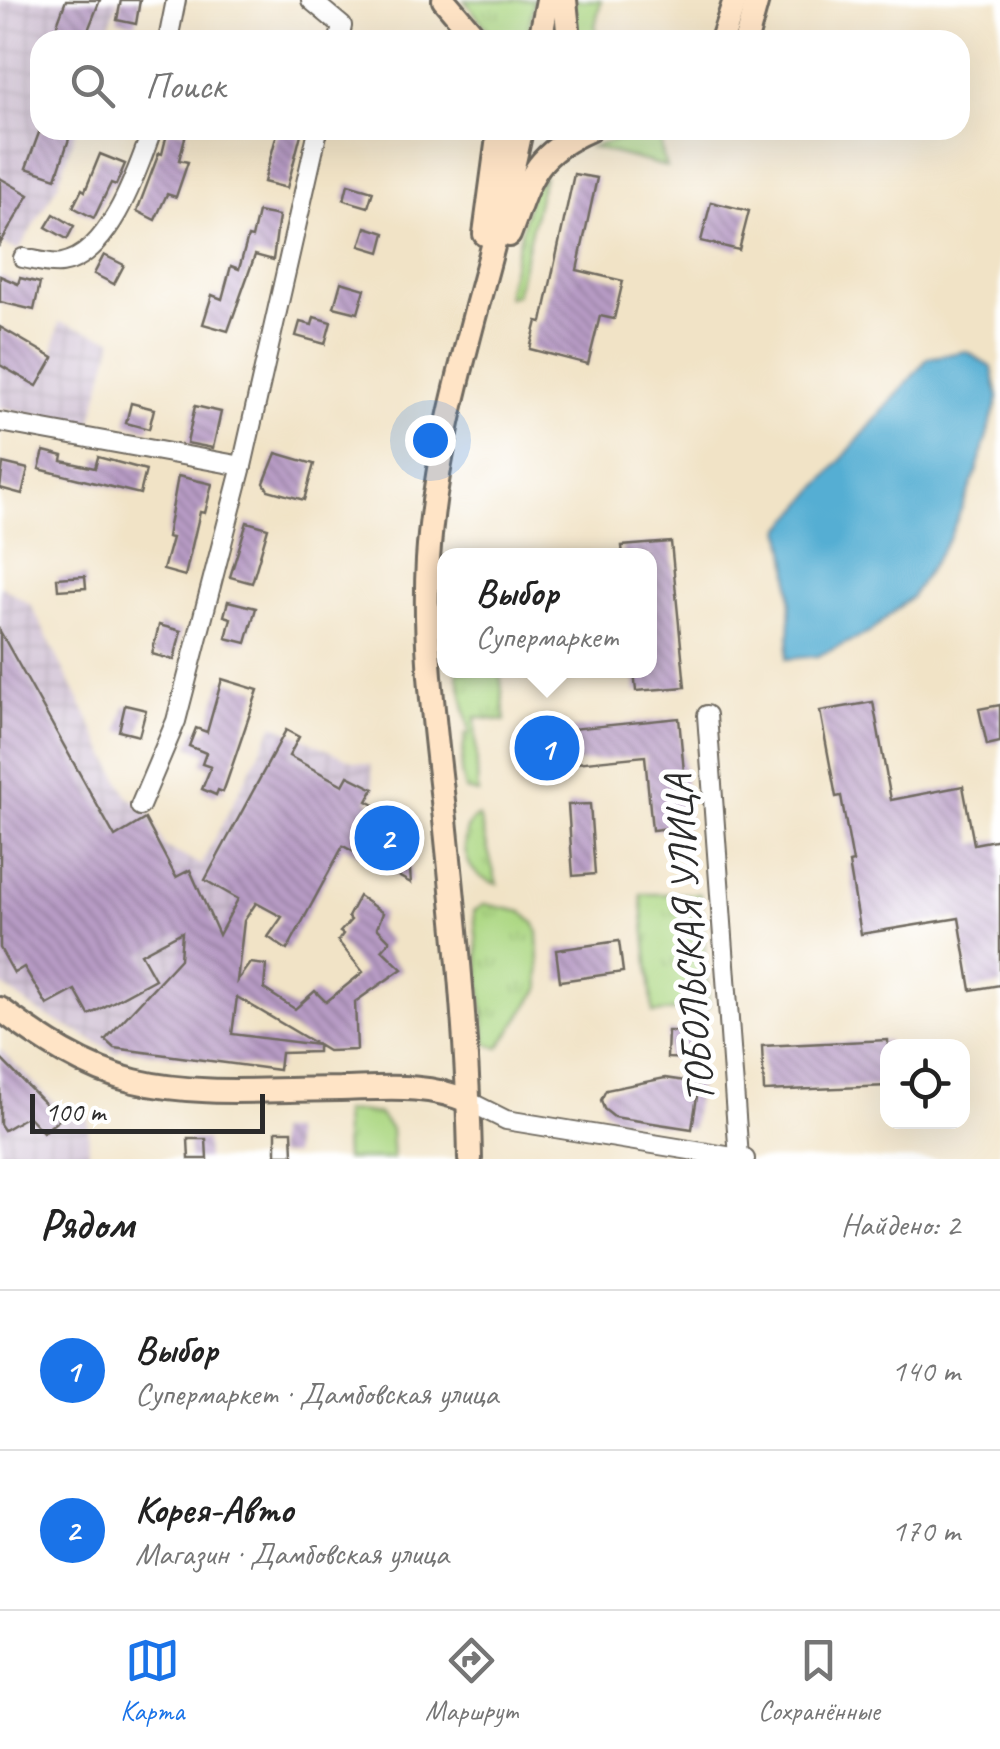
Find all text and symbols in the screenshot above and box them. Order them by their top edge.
search box [30,30,970,140]
icon: search [65,58,120,113]
text: Поиск [145,62,225,109]
your location [405,415,456,466]
popup [437,548,657,678]
text: Выбор [476,569,559,616]
text: Супермаркет [476,616,618,657]
pin: 1 [514,710,580,786]
street label: ТОБОЛЬСКАЯ УЛИЦА [652,771,725,1105]
pin: 2 [354,800,420,876]
map controls [880,1039,970,1129]
button: locate [880,1039,970,1129]
scale bar [30,1089,265,1134]
text: 100 m [45,1094,105,1129]
text: Рядом [40,1198,134,1251]
text: Найдено: 2 [841,1204,960,1245]
text: Выбор [135,1326,218,1373]
text: 1 [65,1350,80,1391]
text: 140 m [891,1350,960,1391]
text: Супермаркет · Дамбовская улица [135,1373,498,1414]
text: Корея-Авто [135,1486,293,1533]
text: 2 [65,1510,80,1551]
text: 170 m [891,1510,960,1551]
text: Магазин · Дамбовская улица [135,1533,449,1574]
tab: Карта [120,1633,184,1728]
tab: Маршрут [425,1633,517,1728]
tab: Сохранённые [758,1633,880,1728]

